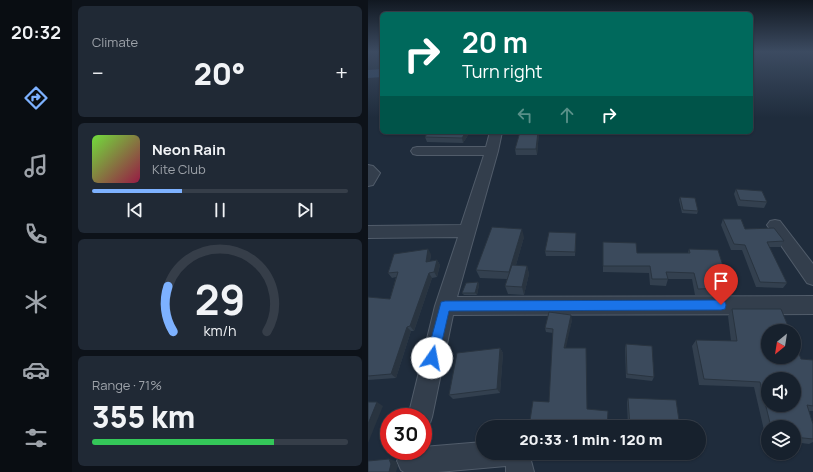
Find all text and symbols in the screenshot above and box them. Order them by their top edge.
text: 20:32 [11,20,61,44]
text: 20 m [462,23,528,61]
icon: right [396,28,448,80]
text: Climate [92,33,138,51]
text: 20° [194,53,246,94]
text: − [92,58,104,88]
text: + [335,58,348,88]
text: Turn right [462,59,543,83]
icon: directions [22,84,50,112]
icon: left [514,104,536,126]
icon: ahead [556,104,578,126]
icon: right [598,104,620,126]
text: Neon Rain [152,139,226,160]
icon: music [22,152,50,180]
text: Kite Club [152,160,206,178]
icon: previous [124,199,146,221]
icon: pause [209,199,231,221]
icon: next [294,199,316,221]
icon: phone [22,220,50,248]
pin [704,264,738,305]
icon: arrive [710,270,732,292]
text: 29 [195,271,245,327]
icon: climate [22,288,50,316]
text: km/h [203,321,237,340]
north arrow [761,324,801,364]
map controls [761,324,801,460]
position arrow [411,337,453,379]
icon: car [22,356,50,384]
button: sound [761,372,801,412]
text: Range · 71% [92,376,162,394]
text: 355 km [92,396,195,437]
speed limit sign: 30 [380,408,432,460]
button: layers [761,420,801,460]
icon: filters [22,424,50,452]
text: 20:33 · 1 min · 120 m [520,429,662,450]

